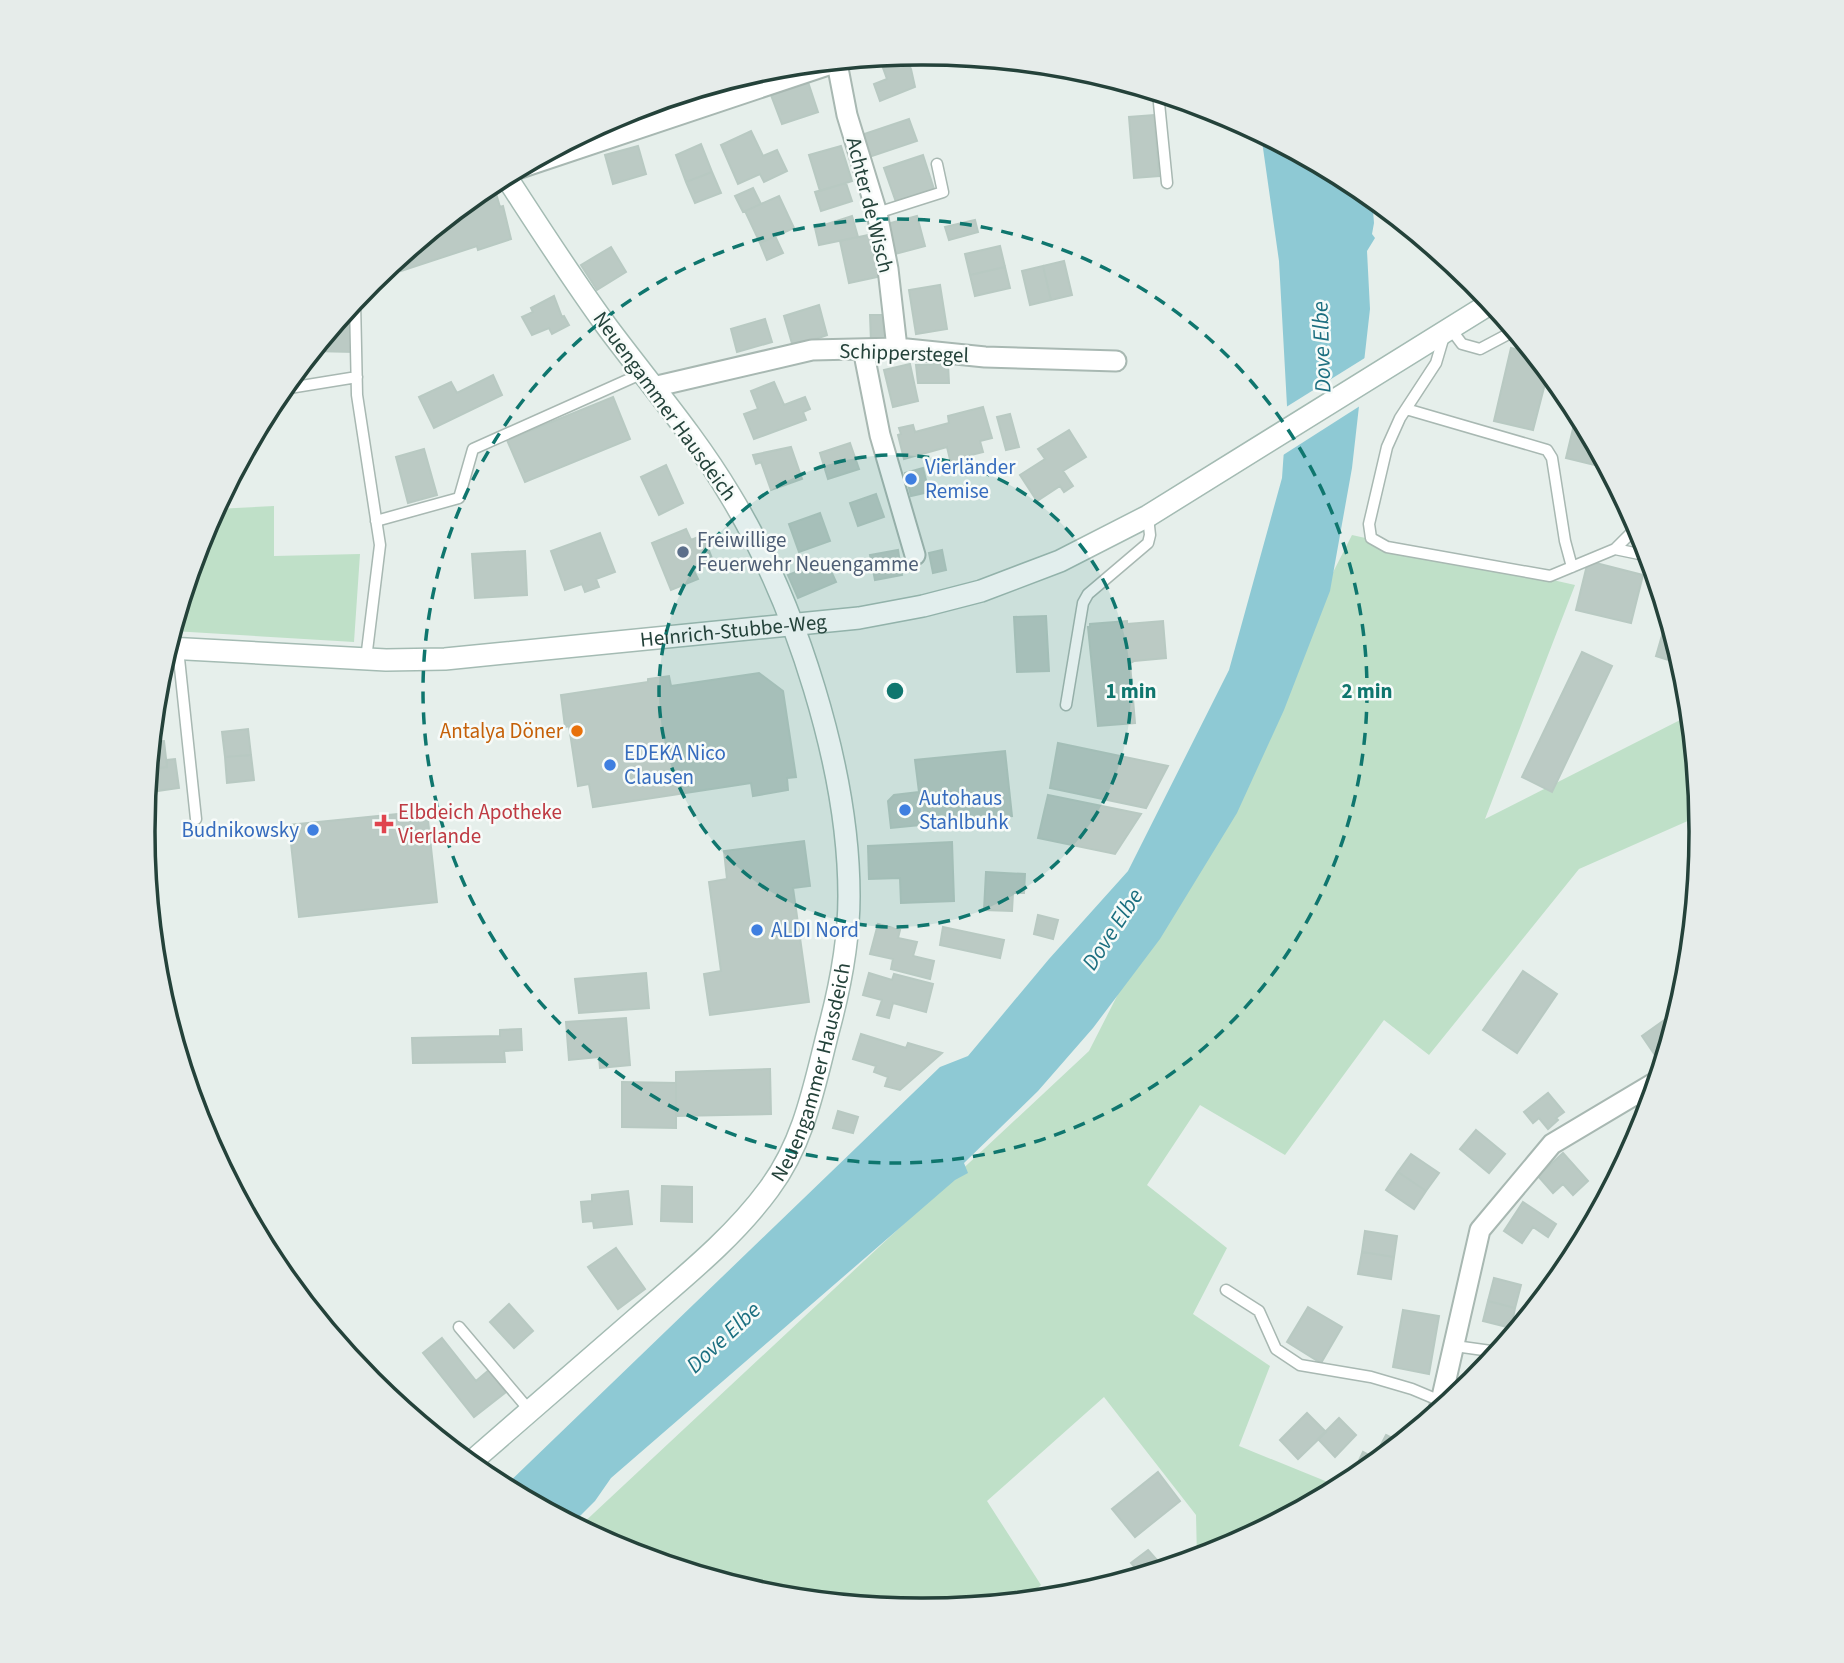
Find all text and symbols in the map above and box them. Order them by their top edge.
street label: Achter de Wisch [839,134,901,276]
water label: Dove Elbe [1303,301,1340,393]
street label: Neuengammer Hausdeich [586,305,744,507]
street label: Schipperstegel [839,336,969,370]
place label: Vierländer Remise [925,452,1016,506]
marker: Vierländer Remise [903,471,919,487]
place label: Freiwillige Feuerwehr Neuengamme [697,525,919,579]
marker: Freiwillige Feuerwehr Neuengamme [675,544,691,560]
street label: Heinrich-Stubbe-Weg [639,606,828,655]
text: 1 min [1105,676,1157,706]
text: 2 min [1341,676,1393,706]
centre of rings [883,679,907,703]
place label: Antalya Döner [440,716,564,746]
marker: Antalya Döner [569,723,585,739]
place label: EDEKA Nico Clausen [624,738,726,792]
marker: EDEKA Nico Clausen [602,757,618,773]
place label: Autohaus Stahlbuhk [919,783,1009,837]
place label: Elbdeich Apotheke Vierlande [398,797,562,851]
marker: Autohaus Stahlbuhk [897,802,913,818]
place label: Budnikowsky [182,815,299,845]
marker: Elbdeich Apotheke Vierlande [376,816,392,832]
marker: Budnikowsky [305,822,321,838]
water label: Dove Elbe [1074,882,1151,977]
place label: ALDI Nord [771,915,859,945]
marker: ALDI Nord [749,922,765,938]
street label: Neuengammer Hausdeich [763,960,858,1187]
water label: Dove Elbe [679,1294,768,1381]

